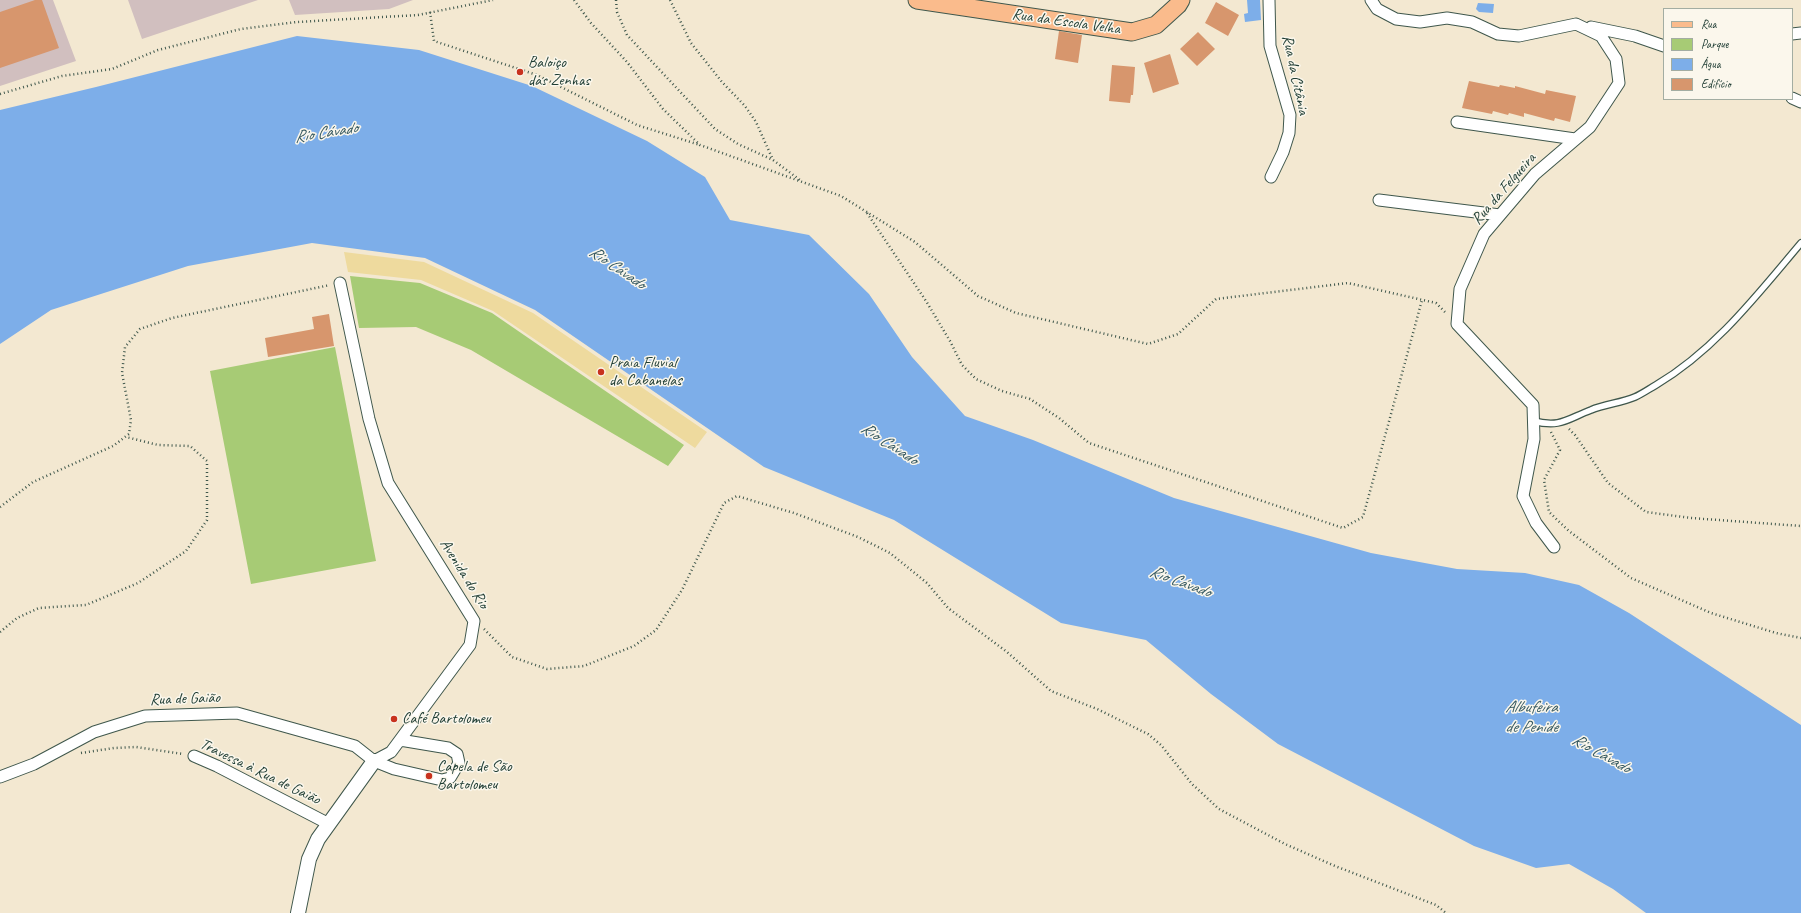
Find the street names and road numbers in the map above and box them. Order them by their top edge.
street label: Rua da Escola Velha [1011,5,1121,39]
street label: Rua da Citânia [1277,33,1313,117]
street label: Rua da Felgueira [1468,149,1540,229]
street label: Avenida do Rio [435,536,493,612]
street label: Rua de Gaião [150,688,220,710]
street label: Travessa à Rua de Gaião [197,735,323,809]

